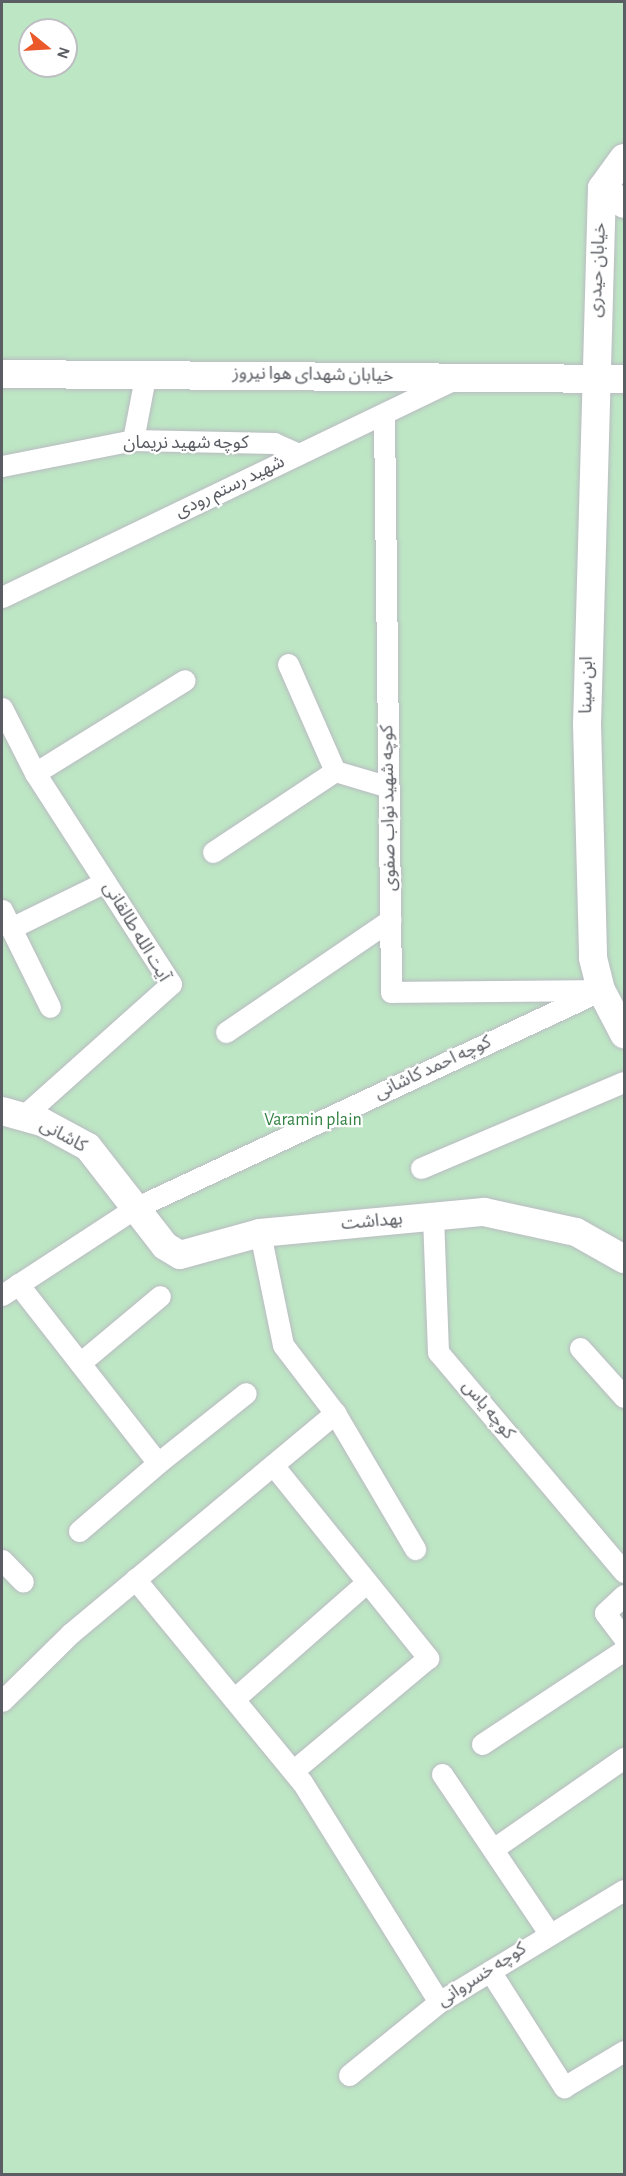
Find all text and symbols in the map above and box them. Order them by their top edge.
north arrow [18,18,78,78]
text: N [54,45,73,61]
street label: خیابان حیدری [585,222,611,318]
street label: خیابان شهدای هوا نیروز [232,363,394,387]
street label: کوچه شهید نریمان [123,432,249,454]
street label: شهید رستم رودی [172,451,288,523]
street label: ابن سینا [576,656,598,714]
street label: کوچه شهید نواب صفوی [377,725,401,891]
street label: آیت الله طالقانی [98,878,174,986]
street label: کوچه احمد کاشانی [371,1032,495,1104]
park label: Varamin plain [264,1109,362,1131]
street label: کاشانی [36,1114,90,1158]
street label: بهداشت [340,1209,404,1235]
street label: کوچه یاس [457,1376,519,1444]
street label: کوچه خسروانی [433,1938,531,2012]

